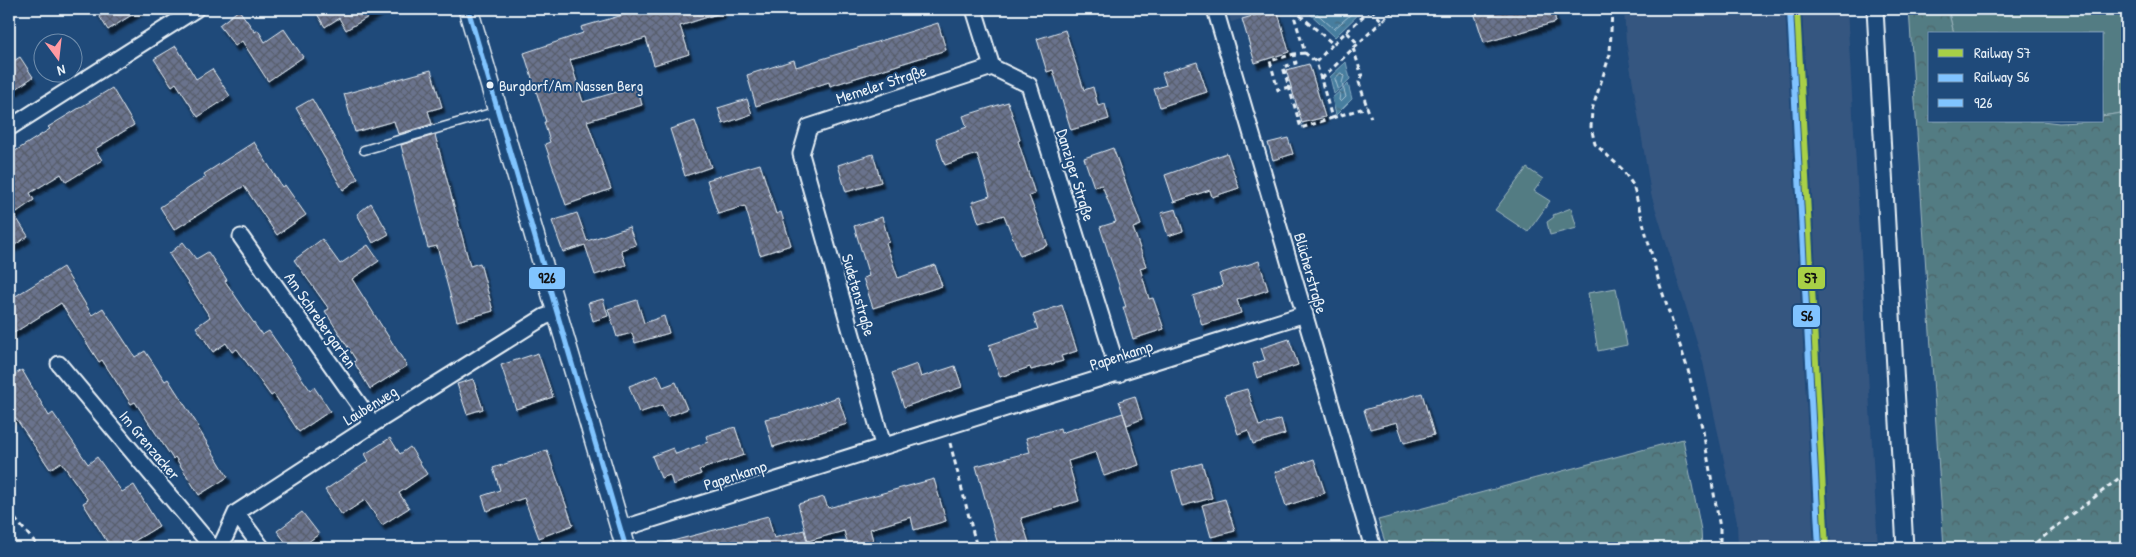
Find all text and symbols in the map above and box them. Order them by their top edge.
north arrow [32,32,82,82]
legend [1928,32,2104,122]
text: Railway S7 [1974,42,2031,63]
street label: Memeler Straße [833,59,930,109]
text: N [55,61,68,81]
text: Railway S6 [1974,66,2030,87]
place label: Burgdorf/Am Nassen Berg [499,75,643,96]
marker: Burgdorf/Am Nassen Berg [485,80,495,90]
text: 926 [1974,92,1993,113]
street label: Danziger Straße [1052,126,1101,224]
street label: Blücherstraße [1289,230,1333,317]
street label: Sudetenstraße [837,251,881,339]
line badge: 926 [528,266,566,290]
line badge: S7 [1797,266,1826,290]
street label: Am Schrebergarten [280,267,362,373]
text: 926 [538,268,556,287]
text: S7 [1804,268,1818,287]
line badge: S6 [1792,304,1821,328]
text: S6 [1801,306,1813,325]
street label: Papenkamp [1087,334,1155,376]
street label: Laubenweg [339,380,401,430]
street label: Im Grenzacker [114,406,186,484]
street label: Papenkamp [701,454,769,496]

